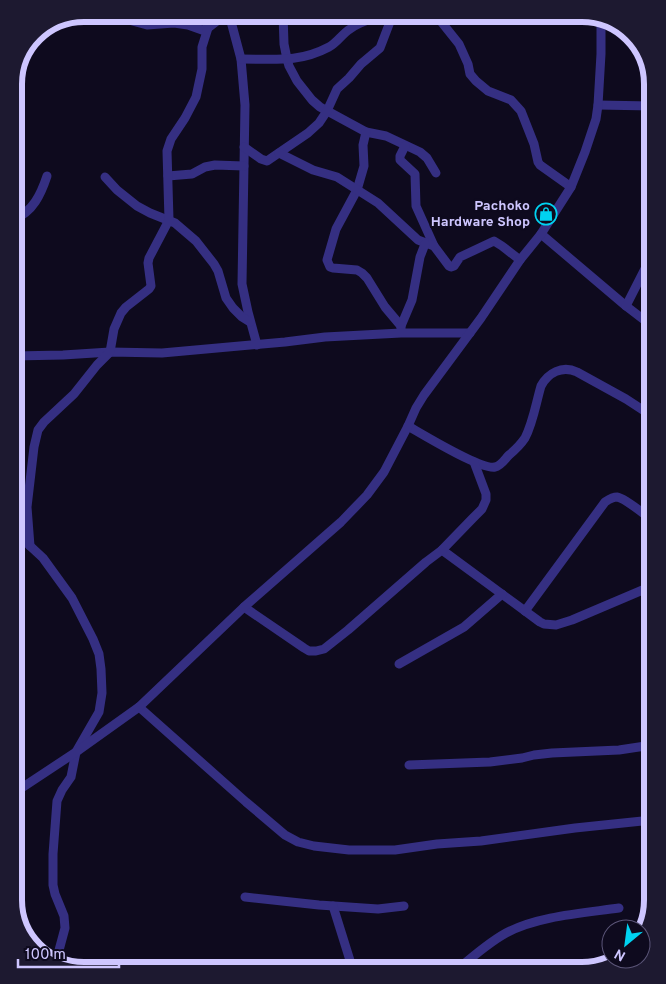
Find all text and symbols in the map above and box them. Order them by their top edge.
place label: Pachoko Hardware Shop [431,198,530,231]
shop icon: Pachoko Hardware Shop [534,202,558,226]
north arrow [601,919,651,969]
scale bar [18,936,119,968]
text: N [612,944,629,964]
text: 100 m [25,946,66,965]

